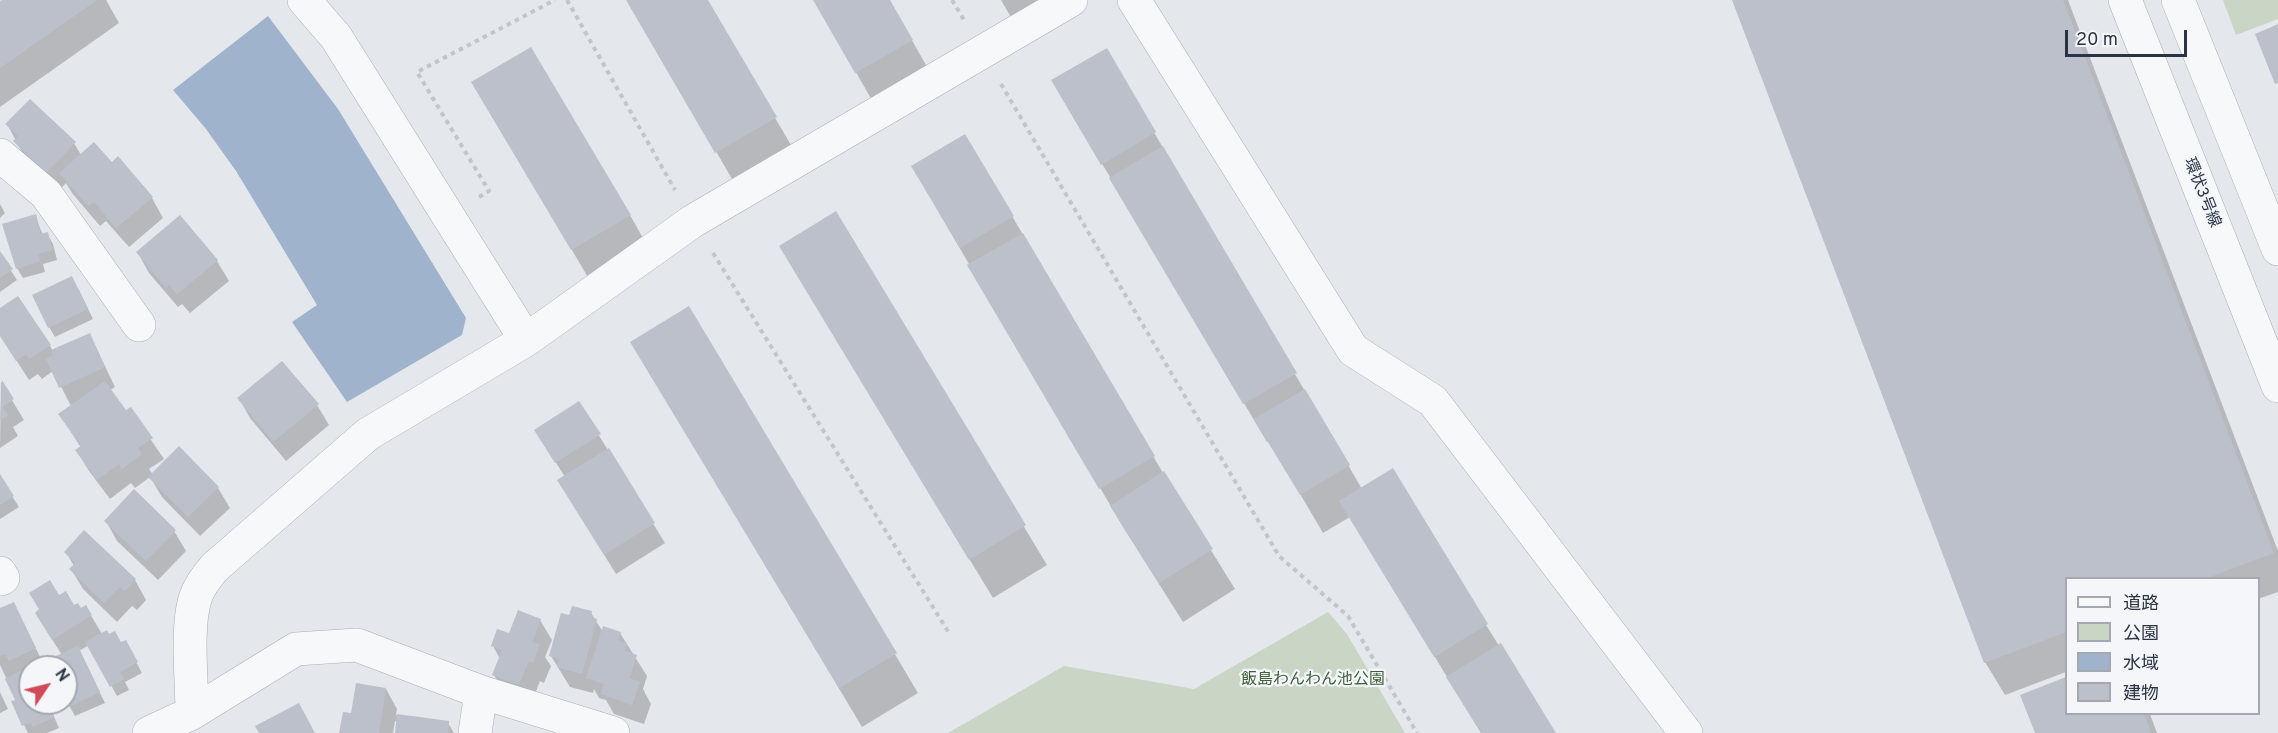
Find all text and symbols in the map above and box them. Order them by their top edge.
scale bar [2068,18,2190,56]
text: 20 m [2076,29,2118,52]
street label: 環状3号線 [2178,155,2224,231]
legend [2065,577,2260,715]
text: 道路 [2123,593,2159,616]
text: 公園 [2123,623,2159,646]
text: 水域 [2123,653,2159,676]
north arrow [18,655,78,715]
text: N [50,665,73,686]
park label: 飯島わんわん池公園 [1241,671,1385,691]
text: 建物 [2123,683,2159,706]

